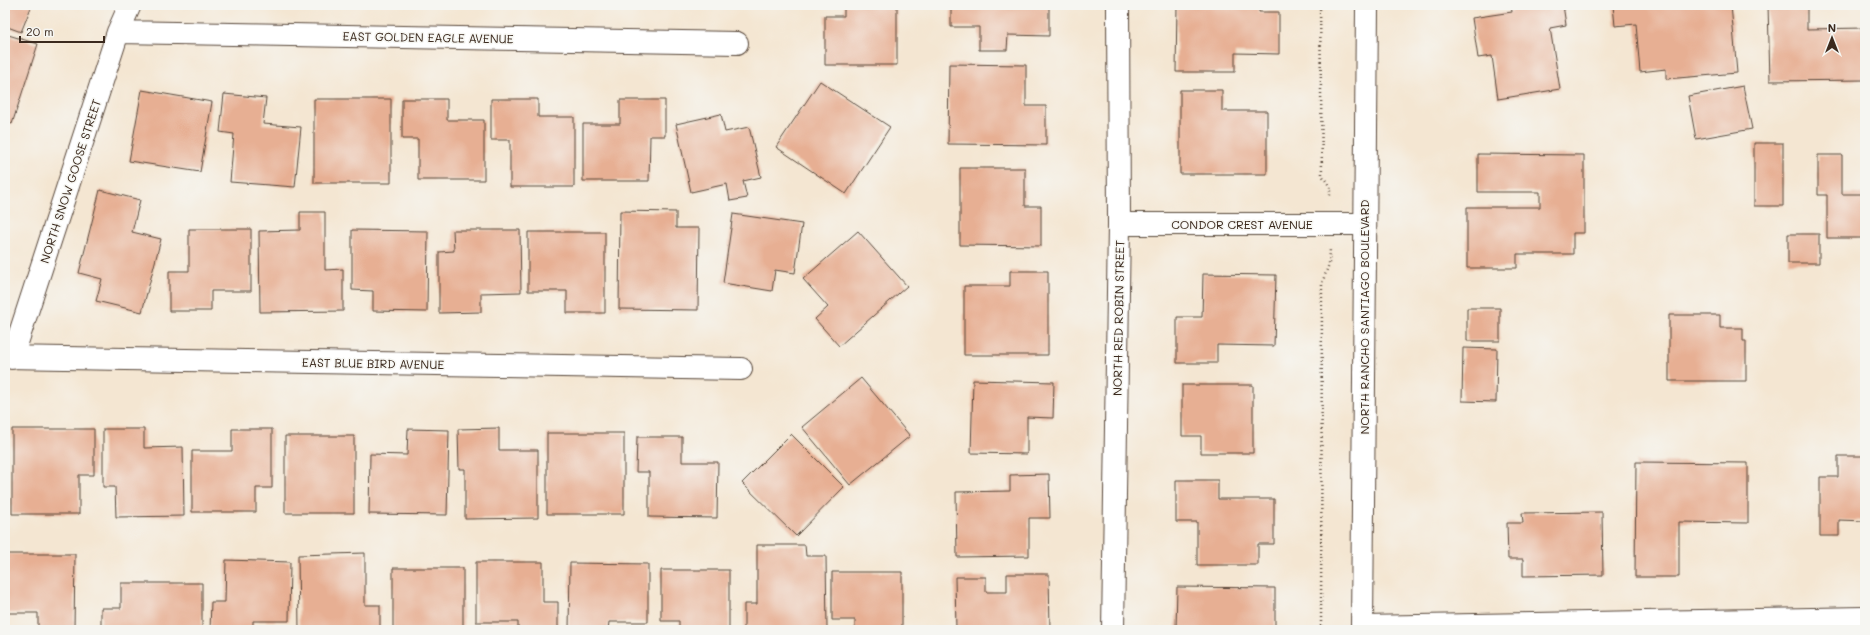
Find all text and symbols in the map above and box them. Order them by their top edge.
scale bar [20,18,104,44]
north arrow [1812,18,1852,58]
text: N [1828,20,1836,35]
text: 20 m [26,23,54,39]
street label: EAST GOLDEN EAGLE AVENUE [342,28,514,46]
street label: NORTH SNOW GOOSE STREET [36,97,104,265]
street label: NORTH RANCHO SANTIAGO BOULEVARD [1356,199,1372,435]
street label: CONDOR CREST AVENUE [1171,216,1313,232]
street label: NORTH RED ROBIN STREET [1109,240,1127,396]
street label: EAST BLUE BIRD AVENUE [302,354,444,372]

